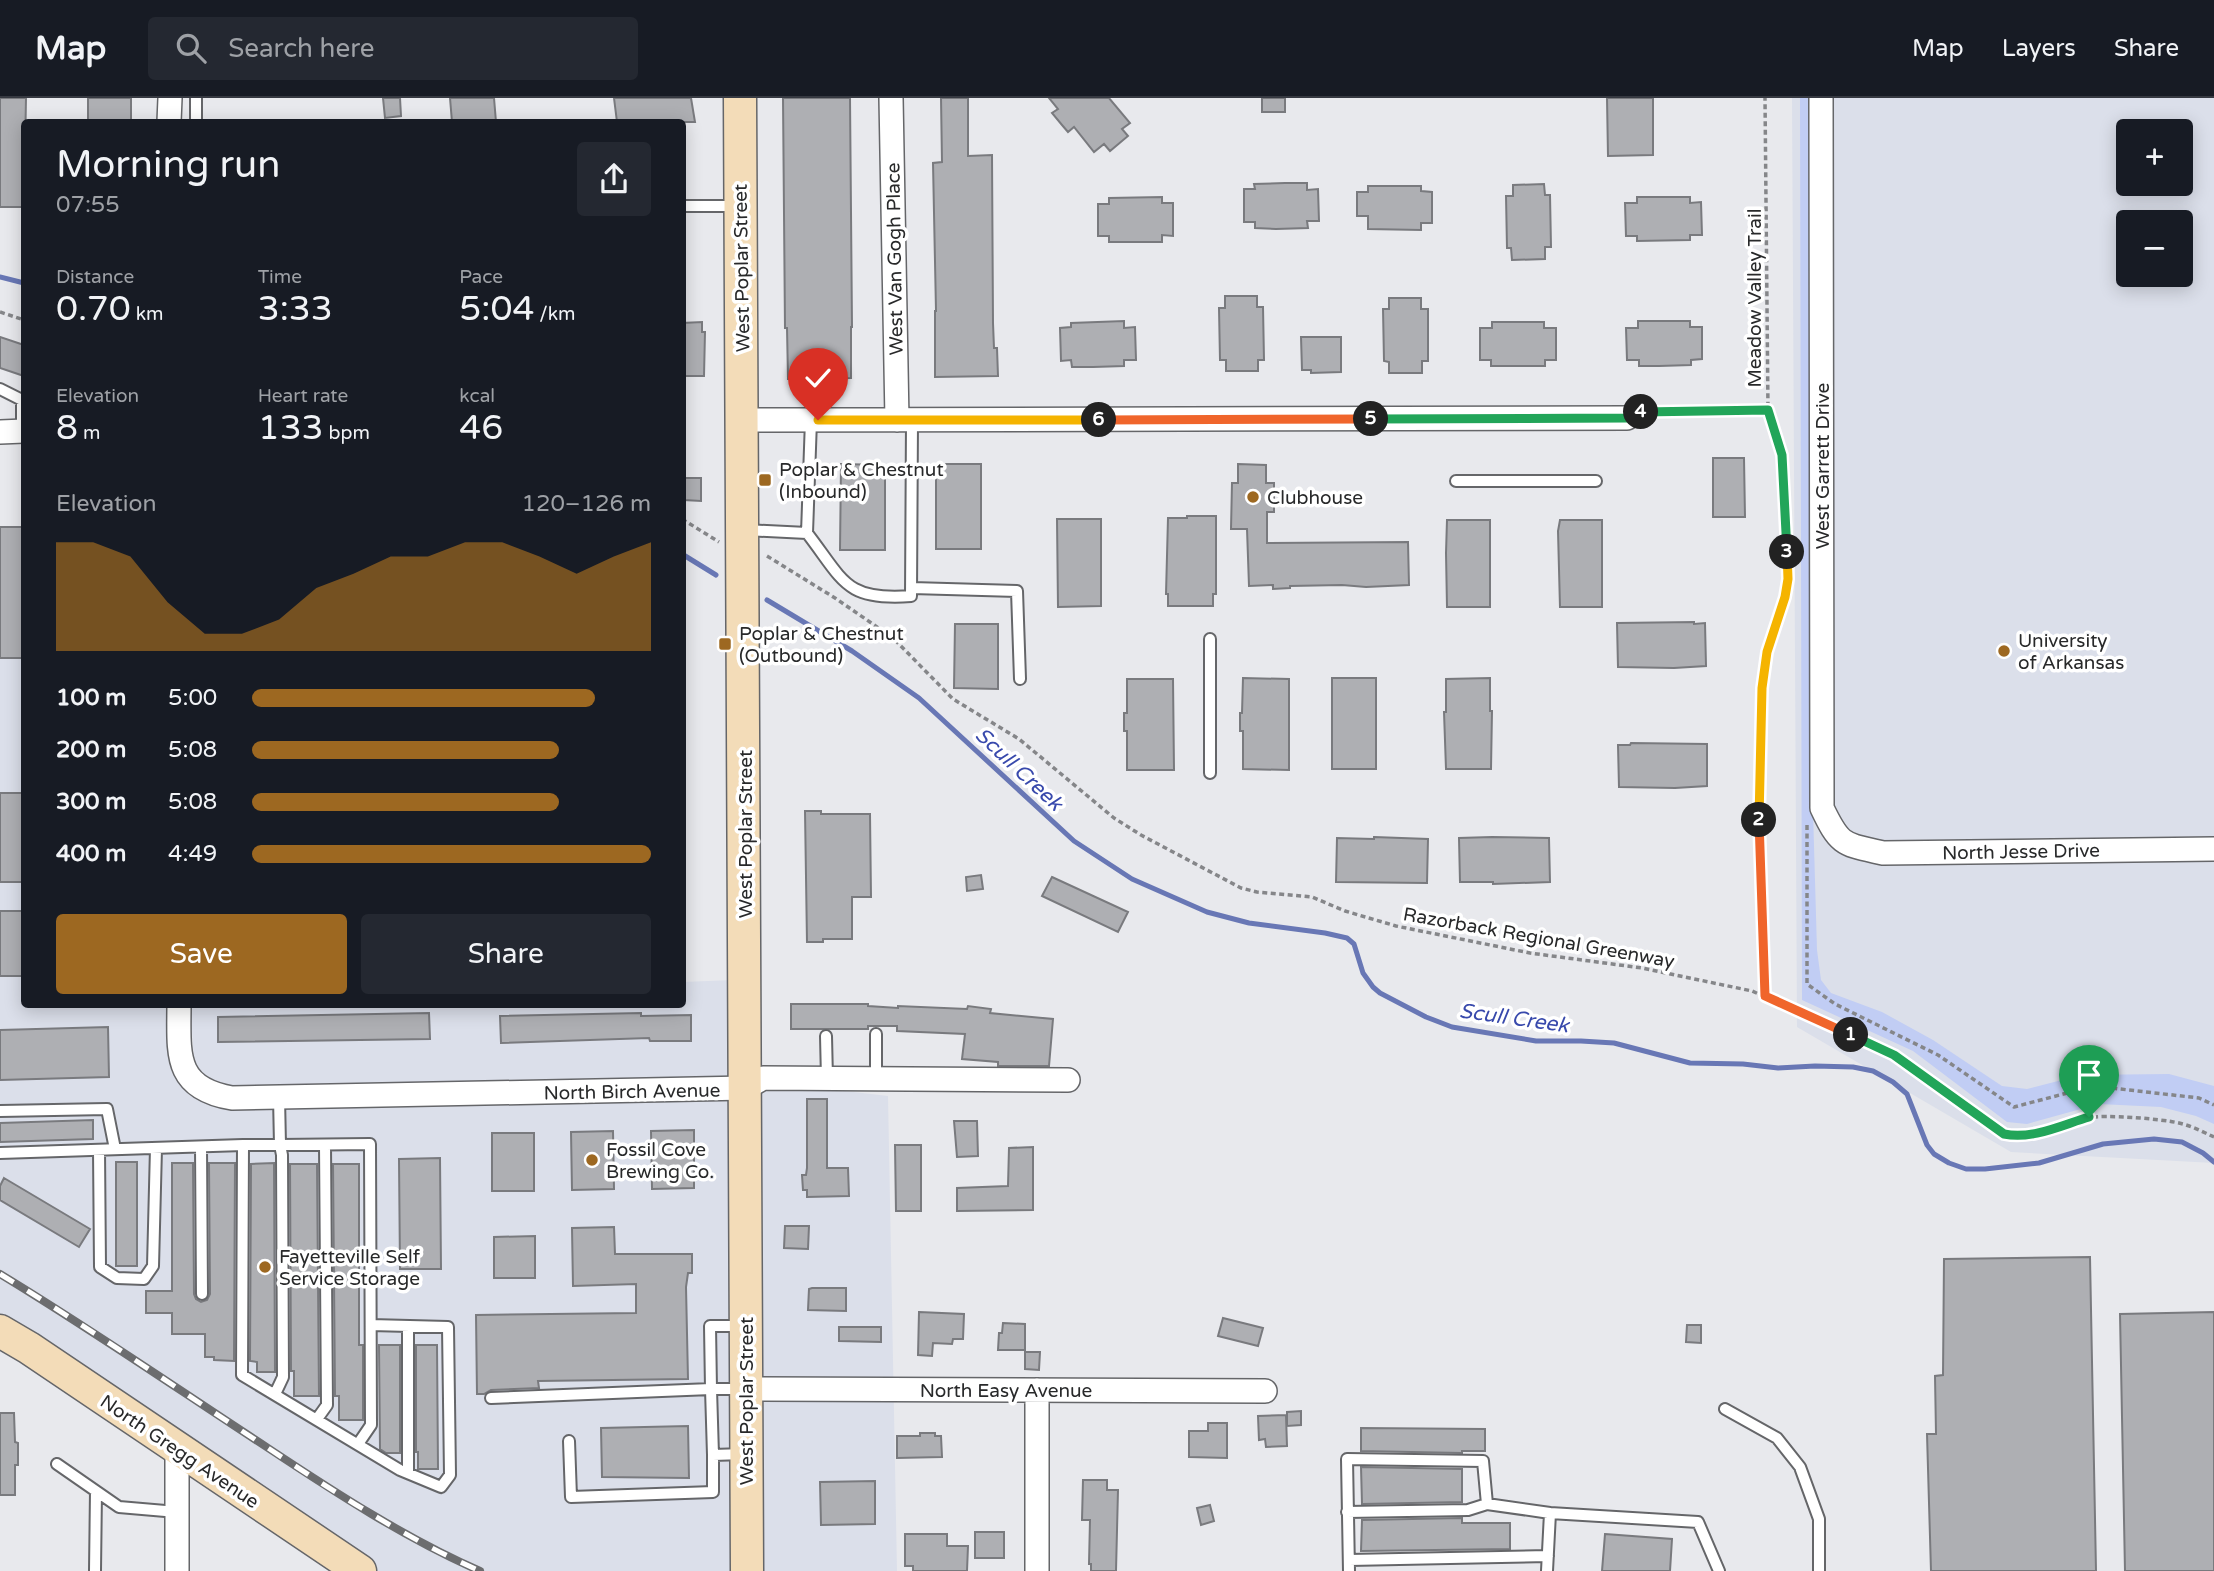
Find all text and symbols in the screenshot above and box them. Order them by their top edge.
search box [148,17,638,80]
text: Map [35,29,106,68]
icon: search [172,29,210,67]
text: Search here [228,33,374,64]
text: Map [1912,34,1964,63]
text: Layers [2002,34,2076,63]
text: Share [2114,34,2179,63]
map controls [2116,119,2193,287]
button: + [2116,119,2193,196]
text: Morning run [56,142,280,188]
button: share [577,142,651,216]
street label: West Van Gogh Place [882,162,908,356]
street label: West Poplar Street [730,184,754,352]
text: 07:55 [56,191,120,219]
street label: Meadow Valley Trail [1744,209,1766,387]
button: − [2116,210,2193,287]
text: Distance [56,266,134,288]
text: Time [258,266,302,288]
text: Pace [459,266,503,288]
text: 0.70 [56,288,131,330]
text: 3:33 [258,288,333,330]
text: 5:04 [459,288,534,330]
text: km [131,303,163,325]
text: /km [534,303,576,325]
pin [788,348,848,420]
icon: check [799,359,837,397]
street label: West Garrett Drive [1812,383,1834,549]
text: Elevation [56,385,139,407]
text: Heart rate [258,385,348,407]
text: kcal [459,385,495,407]
pin: 4 [1624,394,1658,430]
text: 4 [1635,400,1646,422]
pin: 6 [1082,402,1116,438]
pin: 5 [1354,402,1388,436]
text: 8 [56,407,78,449]
text: 133 [258,407,324,449]
text: 46 [459,407,503,449]
text: 5 [1365,407,1376,429]
text: 6 [1093,408,1104,430]
text: m [78,422,100,444]
text: bpm [324,422,370,444]
place label: Poplar & Chestnut (Inbound) [779,459,944,503]
marker: Poplar & Chestnut (Inbound) [757,472,773,488]
place label: Clubhouse [1267,487,1363,509]
marker: Clubhouse [1245,489,1261,505]
text: Elevation [56,490,157,518]
text: 120–126 m [522,490,651,518]
pin: 3 [1770,534,1804,570]
text: 3 [1781,540,1792,562]
place label: Poplar & Chestnut (Outbound) [739,623,904,667]
place label: University of Arkansas [2018,630,2124,674]
marker: Poplar & Chestnut (Outbound) [717,636,733,652]
marker: University of Arkansas [1996,643,2012,659]
text: 100 m [56,684,126,712]
text: 5:00 [168,684,217,712]
water label: Scull Creek [970,723,1069,817]
text: 200 m [56,736,126,764]
text: 5:08 [168,736,217,764]
street label: West Poplar Street [735,750,757,918]
text: 300 m [56,788,126,816]
text: 5:08 [168,788,217,816]
pin: 2 [1742,802,1776,838]
text: 2 [1753,808,1764,830]
text: 400 m [56,840,126,868]
text: 4:49 [168,840,217,868]
street label: North Jesse Drive [1942,840,2100,864]
street label: Razorback Regional Greenway [1402,903,1676,973]
button: Save [56,914,347,994]
button: Share [361,914,651,994]
water label: Scull Creek [1458,998,1572,1039]
pin: 1 [1834,1018,1868,1052]
text: 1 [1845,1023,1856,1045]
pin [2059,1045,2119,1117]
icon: arrive [2070,1056,2108,1094]
street label: North Birch Avenue [543,1079,721,1105]
place label: Fossil Cove Brewing Co. [606,1139,714,1183]
marker: Fossil Cove Brewing Co. [584,1152,600,1168]
place label: Fayetteville Self Service Storage [279,1246,421,1290]
marker: Fayetteville Self Service Storage [257,1259,273,1275]
street label: West Poplar Street [736,1317,758,1485]
street label: North Easy Avenue [920,1380,1092,1402]
street label: North Gregg Avenue [96,1391,263,1513]

